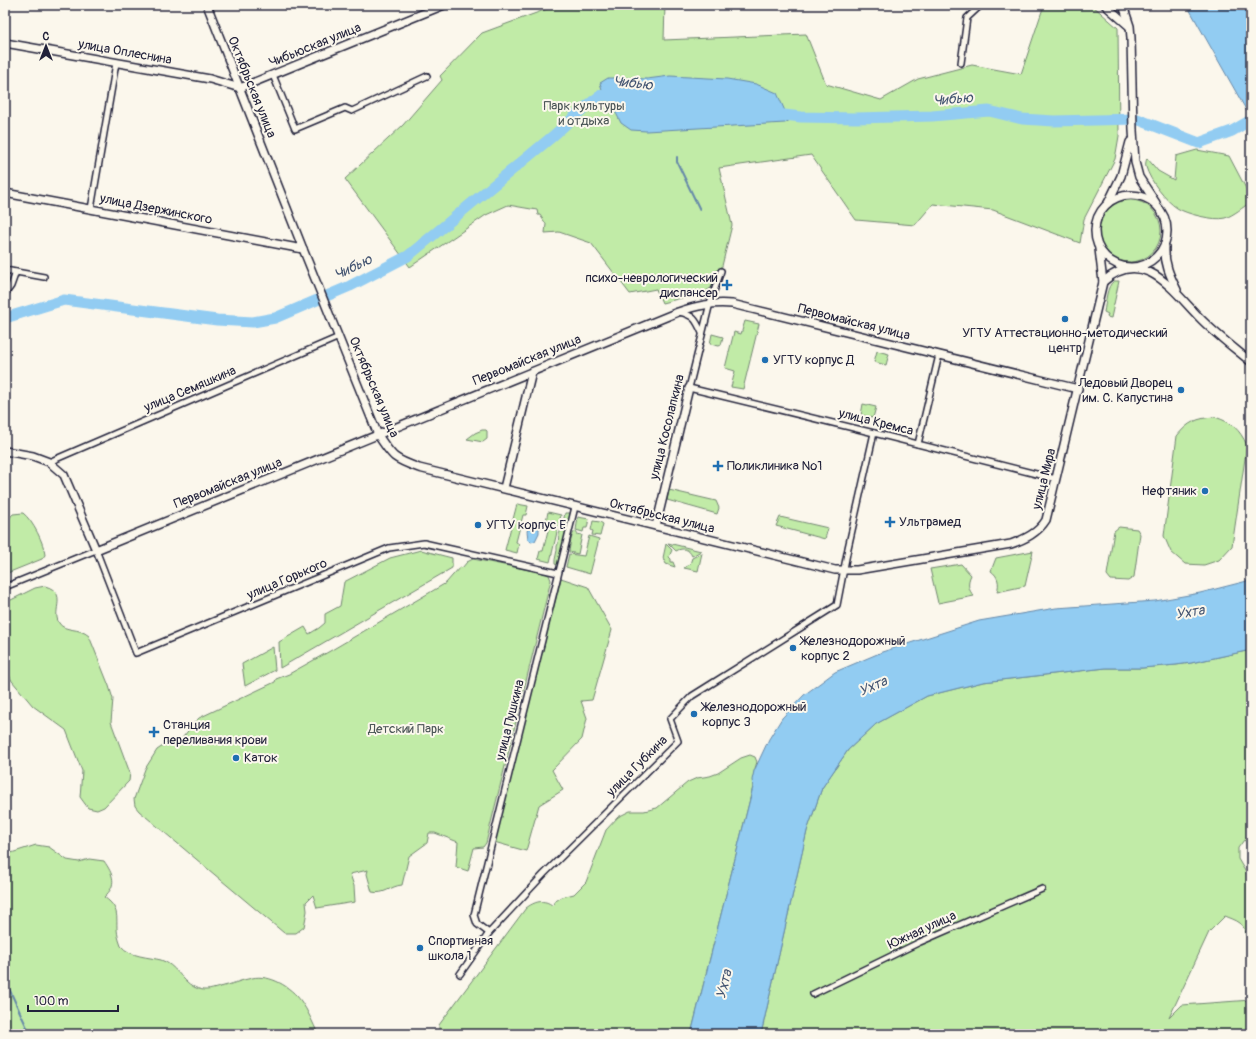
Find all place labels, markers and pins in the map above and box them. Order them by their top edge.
place label: психо-неврологический диспансер [585,270,718,301]
marker: психо-неврологический диспансер [721,279,733,291]
marker: УГТУ Аттестационно-методический центр [1060,314,1070,324]
place label: УГТУ Аттестационно-методический центр [962,325,1168,356]
place label: УГТУ корпус Д [773,352,854,368]
marker: УГТУ корпус Д [760,355,770,365]
place label: Ледовый Дворец им. С. Капустина [1077,375,1173,406]
marker: Ледовый Дворец им. С. Капустина [1176,385,1186,395]
place label: Поликлиника №1 [727,458,822,474]
marker: Поликлиника №1 [712,460,724,472]
place label: Нефтяник [1142,483,1197,499]
marker: Нефтяник [1200,486,1210,496]
place label: Ультрамед [899,514,961,530]
marker: Ультрамед [884,516,896,528]
place label: УГТУ корпус Е [486,517,566,533]
marker: УГТУ корпус Е [473,520,483,530]
place label: Железнодорожный корпус 2 [799,633,906,664]
marker: Железнодорожный корпус 2 [788,643,798,653]
place label: Железнодорожный корпус 3 [700,699,807,730]
marker: Железнодорожный корпус 3 [689,709,699,719]
place label: Станция переливания крови [163,717,267,748]
marker: Станция переливания крови [148,726,160,738]
place label: Каток [244,750,278,766]
marker: Каток [231,753,241,763]
place label: Спортивная школа 1 [428,933,493,964]
marker: Спортивная школа 1 [415,943,425,953]

